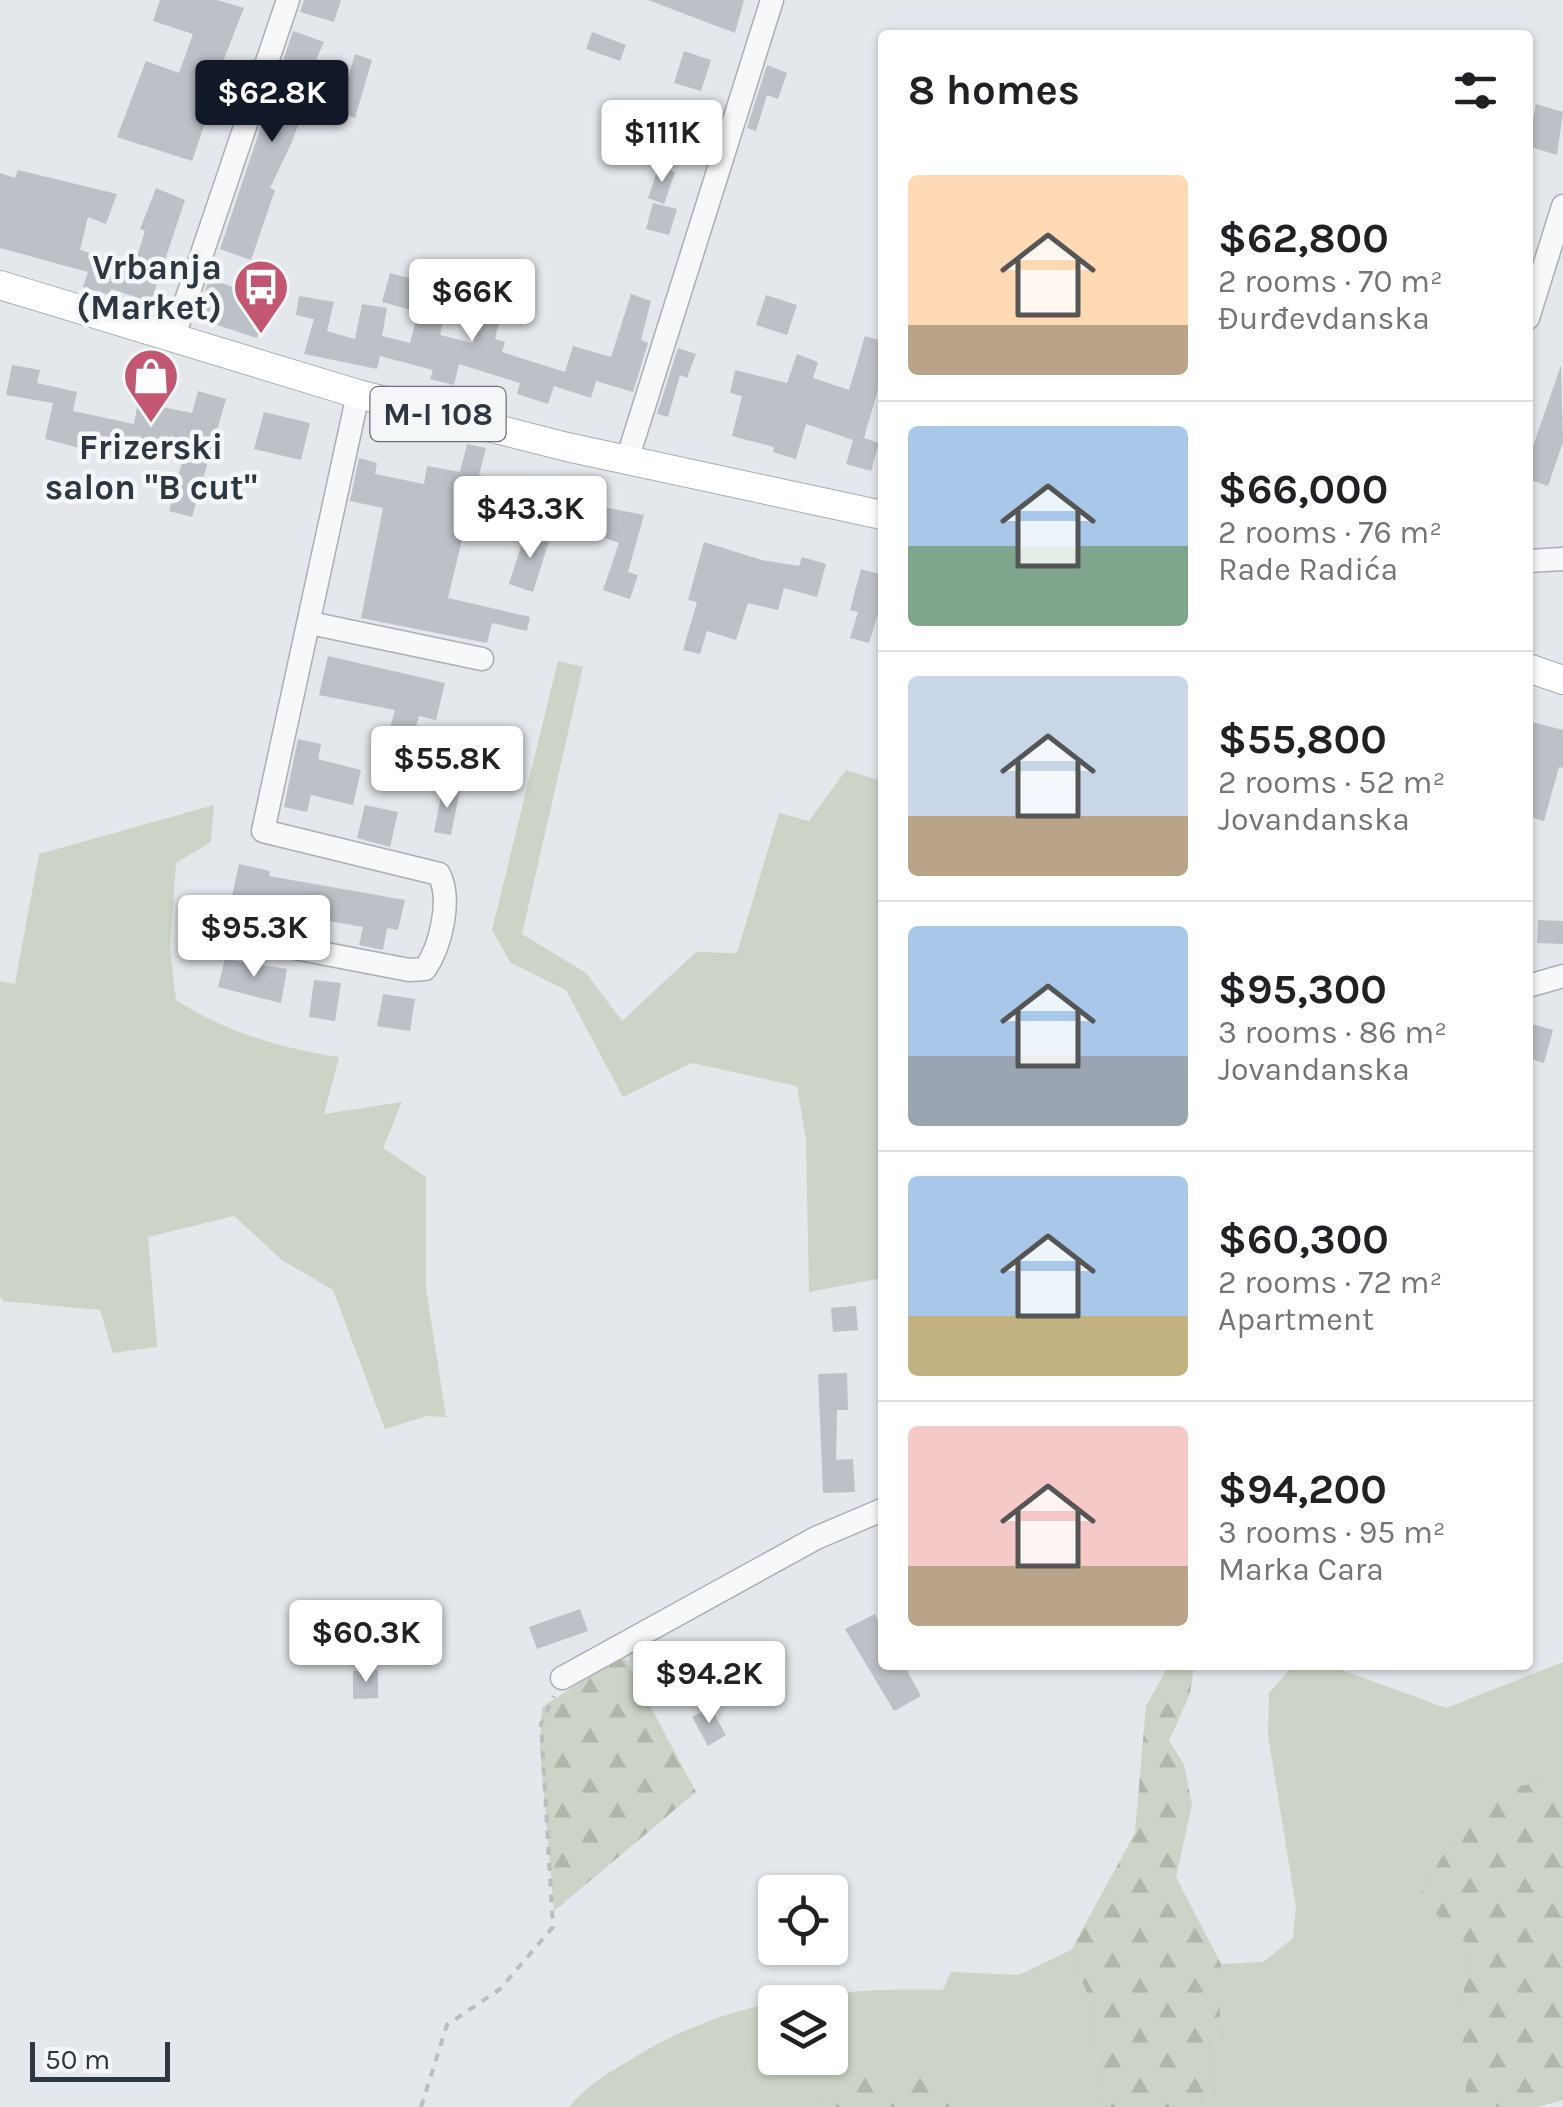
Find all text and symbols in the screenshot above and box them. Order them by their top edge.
pin: $62.8K [191,60,353,145]
icon: filters [1448,63,1503,118]
text: 8 homes [908,65,1080,115]
text: $62.8K [217,74,327,111]
pin: $111K [592,100,732,185]
text: $111K [623,114,701,151]
text: $62,800 [1218,213,1389,263]
icon: home [988,215,1108,335]
place label: Vrbanja (Market) [76,247,222,328]
bus stop icon: Vrbanja (Market) [231,257,291,336]
pin: $66K [413,259,531,344]
text: 2 rooms · 70 m² [1218,263,1443,300]
text: $66K [431,273,513,310]
text: Đurđevdanska [1218,300,1430,337]
shop icon: Frizerski salon "B cut" [121,346,181,425]
road number: M-I 108 [370,387,506,441]
place label: Frizerski salon "B cut" [45,427,257,508]
text: $66,000 [1218,464,1388,514]
icon: home [988,466,1108,586]
pin: $43.3K [449,476,611,561]
text: $43.3K [476,490,584,527]
text: 2 rooms · 76 m² [1218,514,1442,551]
text: Rade Radića [1218,551,1398,588]
text: $55,800 [1218,714,1387,764]
icon: home [988,716,1108,836]
pin: $55.8K [366,726,528,811]
text: $55.8K [393,740,501,777]
text: 2 rooms · 52 m² [1218,764,1445,801]
text: Jovandanska [1218,801,1410,838]
pin: $95.3K [173,895,335,980]
text: $95.3K [200,909,308,946]
text: $95,300 [1218,964,1387,1014]
icon: home [988,966,1108,1086]
text: 3 rooms · 86 m² [1218,1014,1447,1051]
text: Jovandanska [1218,1051,1410,1088]
text: $60,300 [1218,1214,1389,1264]
icon: home [988,1216,1108,1336]
text: 2 rooms · 72 m² [1218,1264,1442,1301]
text: Apartment [1218,1301,1374,1338]
text: $94,200 [1218,1464,1387,1514]
icon: home [988,1466,1108,1586]
text: 3 rooms · 95 m² [1218,1514,1446,1551]
text: Marka Cara [1218,1551,1384,1588]
pin: $60.3K [285,1600,447,1685]
text: $60.3K [311,1614,421,1651]
pin: $94.2K [628,1641,790,1726]
text: $94.2K [655,1655,763,1692]
map controls [758,1875,848,2075]
button: locate [758,1875,848,1965]
button: layers [758,1985,848,2075]
scale bar [30,2037,170,2082]
text: 50 m [45,2043,110,2076]

